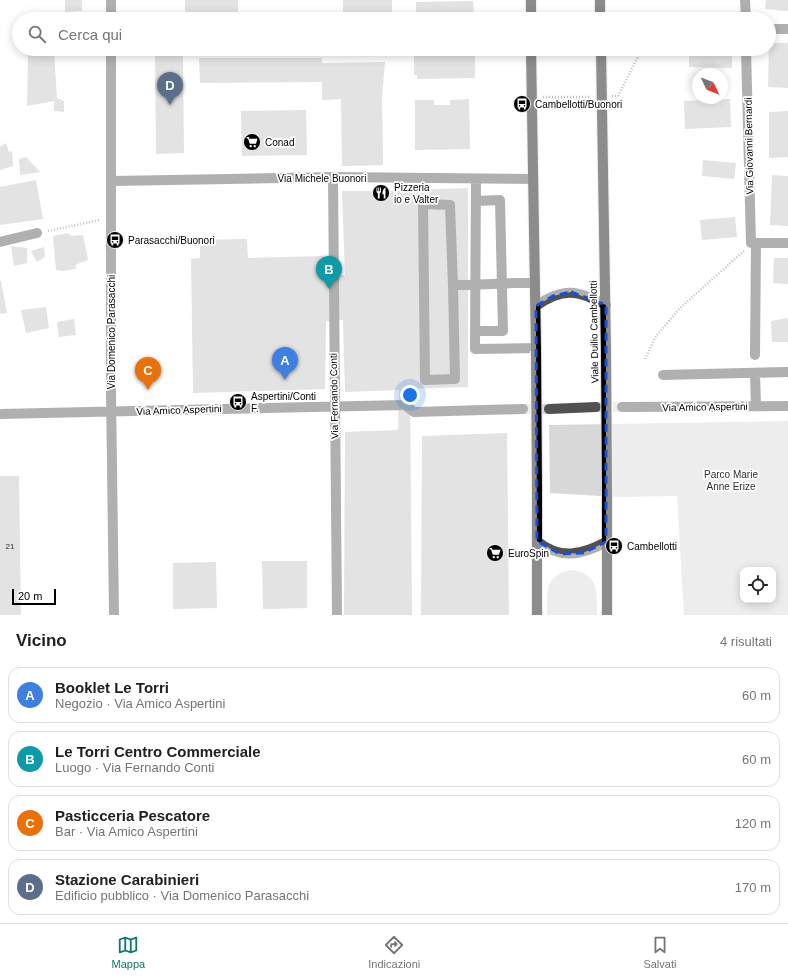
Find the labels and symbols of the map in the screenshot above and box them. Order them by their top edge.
north arrow [692,68,728,104]
pin: D [157,72,183,105]
bus stop icon: Cambellotti/Buonori [512,94,532,114]
street label: Via Giovanni Bernardi [743,97,755,195]
place label: Cambellotti/Buonori [535,99,622,110]
supermarket icon: Conad [242,132,262,152]
place label: Conad [265,137,294,148]
street label: Via Michele Buonori [278,173,366,184]
place label: Pizzeria io e Valter [394,182,439,205]
restaurant icon: Pizzeria io e Valter [371,183,391,203]
bus stop icon: Parasacchi/Buonori [105,230,125,250]
place label: Parasacchi/Buonori [128,235,215,246]
pin: B [316,256,342,289]
street label: Via Domenico Parasacchi [106,275,117,389]
street label: Viale Duilio Cambellotti [588,281,600,383]
pin: A [272,347,298,380]
street label: Via Fernando Conti [328,353,340,439]
pin: C [135,357,161,390]
your location [400,385,420,405]
place label: Aspertini/Conti F. [251,391,316,414]
bus stop icon: Aspertini/Conti F. [228,392,248,412]
street label: Via Amico Aspertini [662,401,748,413]
street label: Via Amico Aspertini [136,403,222,417]
park label: Parco Marie Anne Erize [704,469,758,492]
bus stop icon: Cambellotti [604,536,624,556]
place label: Cambellotti [627,541,677,552]
house number: 21 [6,542,15,551]
supermarket icon: EuroSpin [485,543,505,563]
place label: EuroSpin [508,548,549,559]
scale bar [12,587,56,606]

